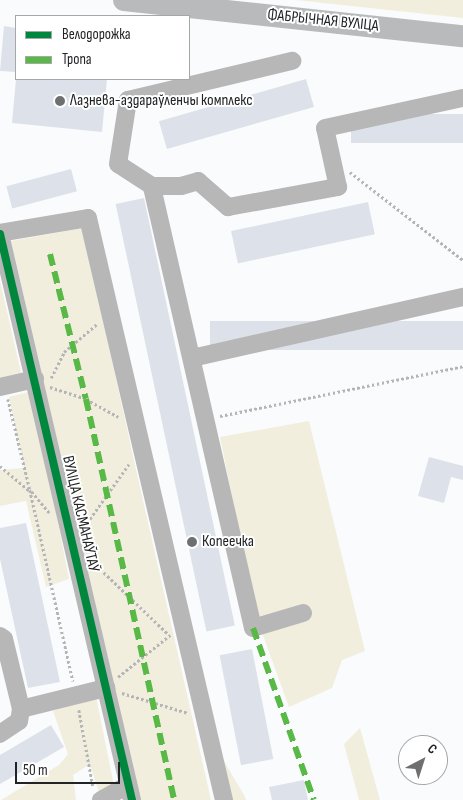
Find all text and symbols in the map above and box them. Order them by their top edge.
street label: ФАБРЫЧНАЯ ВУЛІЦА [266,6,380,36]
legend [15,15,190,80]
text: Велодорожка [62,25,131,44]
text: Тропа [62,50,92,69]
place label: Лазнева-аздараўленчы комплекс [70,91,253,111]
marker: Лазнева-аздараўленчы комплекс [54,95,66,107]
street label: ВУЛІЦА КАСМАНАЎТАЎ [57,454,103,574]
place label: Копеечка [202,532,254,552]
marker: Копеечка [186,536,198,548]
north arrow [398,735,448,785]
text: С [424,740,441,758]
scale bar [18,752,122,784]
text: 50 m [23,761,48,780]

